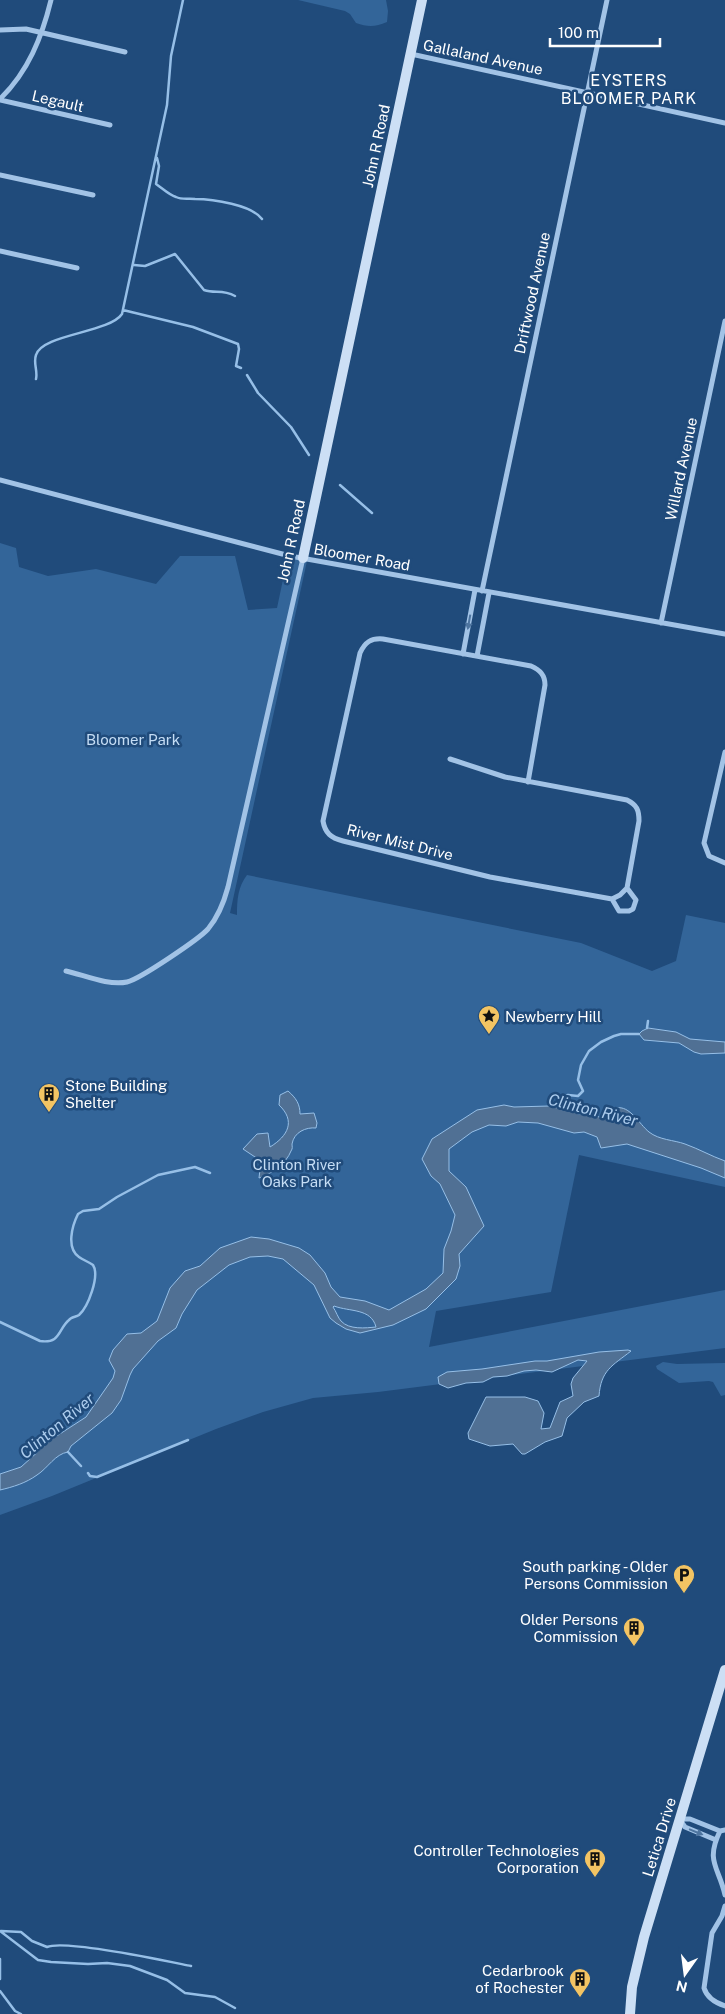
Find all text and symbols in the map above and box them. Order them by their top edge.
scale bar [550,15,660,47]
text: 100 m [558,24,599,41]
street label: Gallaland Avenue [422,36,544,78]
district label: EYSTERS BLOOMER PARK [561,71,697,108]
street label: Legault [30,87,86,115]
street label: John R Road [359,103,393,189]
street label: Driftwood Avenue [511,231,553,355]
street label: Willard Avenue [662,416,700,522]
street label: John R Road [274,498,308,584]
street label: Bloomer Road [312,540,412,574]
one-way arrow [464,614,472,630]
park label: Bloomer Park [86,731,180,748]
street label: River Mist Drive [345,821,455,863]
place icon: Newberry Hill [477,1004,501,1035]
place label: Newberry Hill [505,1008,601,1025]
place label: Stone Building Shelter [65,1077,167,1111]
building icon: Stone Building Shelter [37,1082,61,1113]
water label: Clinton River [546,1090,641,1131]
park label: Clinton River Oaks Park [253,1156,342,1190]
water label: Clinton River [16,1389,99,1463]
place label: South parking - Older Persons Commission [522,1558,668,1592]
parking icon: South parking - Older Persons Commission [672,1563,696,1594]
place label: Older Persons Commission [520,1611,618,1645]
building icon: Older Persons Commission [622,1616,646,1647]
street label: Letica Drive [639,1795,679,1879]
one-way arrow [689,1828,703,1836]
place label: Controller Technologies Corporation [413,1842,579,1876]
building icon: Controller Technologies Corporation [583,1847,607,1878]
north arrow [660,1949,710,1999]
place label: Cedarbrook of Rochester [475,1962,564,1996]
building icon: Cedarbrook of Rochester [568,1967,592,1998]
text: N [675,1978,689,1996]

